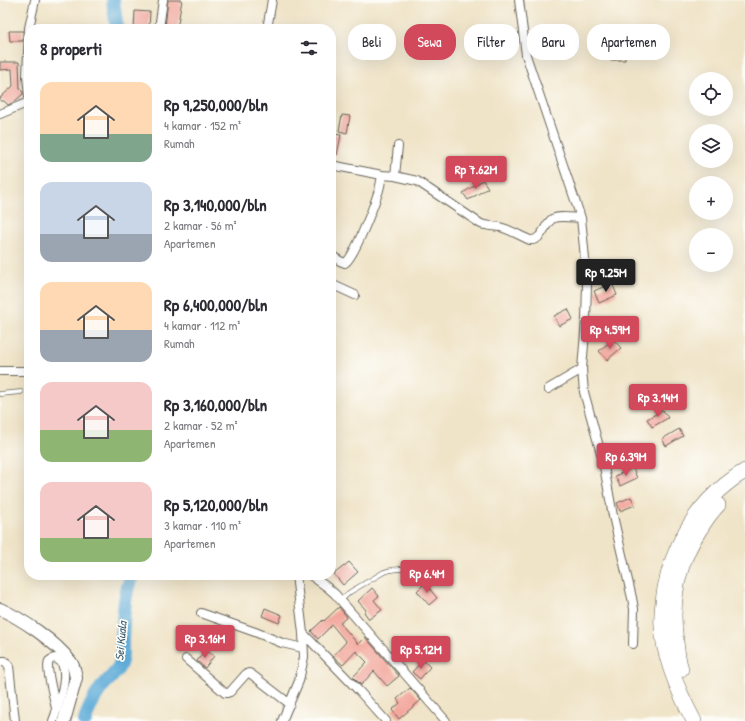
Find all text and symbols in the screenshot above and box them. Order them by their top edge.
chip: Beli [348,24,396,60]
chip: Sewa [404,24,456,60]
chip: Filter [464,24,519,60]
chip: Baru [527,24,579,60]
chip: Apartemen [587,24,670,60]
text: 8 properti [40,37,102,60]
icon: filters [298,37,320,59]
map controls [689,72,733,272]
button: locate [689,72,733,116]
text: Rp 9,250,000/bln [164,93,268,116]
icon: home [72,98,120,146]
text: 4 kamar · 152 m² [164,116,241,134]
button: layers [689,124,733,168]
text: Rumah [164,134,195,152]
pin: Rp 7.62M [435,156,517,190]
text: Rp 7.62M [455,160,497,178]
button: + [689,176,733,220]
text: Rp 3,140,000/bln [164,193,267,216]
icon: home [72,198,120,246]
text: 2 kamar · 56 m² [164,216,237,234]
button: − [689,228,733,272]
text: Apartemen [164,234,216,252]
pin: Rp 9.25M [565,259,647,293]
text: Rp 9.25M [585,263,627,281]
text: Rp 6,400,000/bln [164,293,267,316]
icon: home [72,298,120,346]
text: 4 kamar · 112 m² [164,316,240,334]
pin: Rp 4.59M [569,316,651,350]
text: Rp 4.59M [590,320,630,338]
text: Rumah [164,334,195,352]
pin: Rp 3.14M [617,384,699,418]
text: Rp 3.14M [638,388,678,406]
text: Rp 3,160,000/bln [164,393,267,416]
icon: home [72,398,120,446]
text: 2 kamar · 52 m² [164,416,238,434]
text: Apartemen [164,434,216,452]
pin: Rp 6.39M [585,443,667,477]
text: Rp 6.39M [606,447,646,465]
text: Rp 5,120,000/bln [164,493,268,516]
icon: home [72,498,120,546]
text: 3 kamar · 110 m² [164,516,241,534]
text: Apartemen [164,534,216,552]
pin: Rp 6.4M [390,560,464,594]
text: Rp 6.4M [409,564,445,582]
water label: Sei Kuala [110,619,131,661]
pin: Rp 3.16M [164,625,246,659]
text: Rp 3.16M [185,629,225,647]
pin: Rp 5.12M [380,636,462,670]
text: Rp 5.12M [400,640,442,658]

